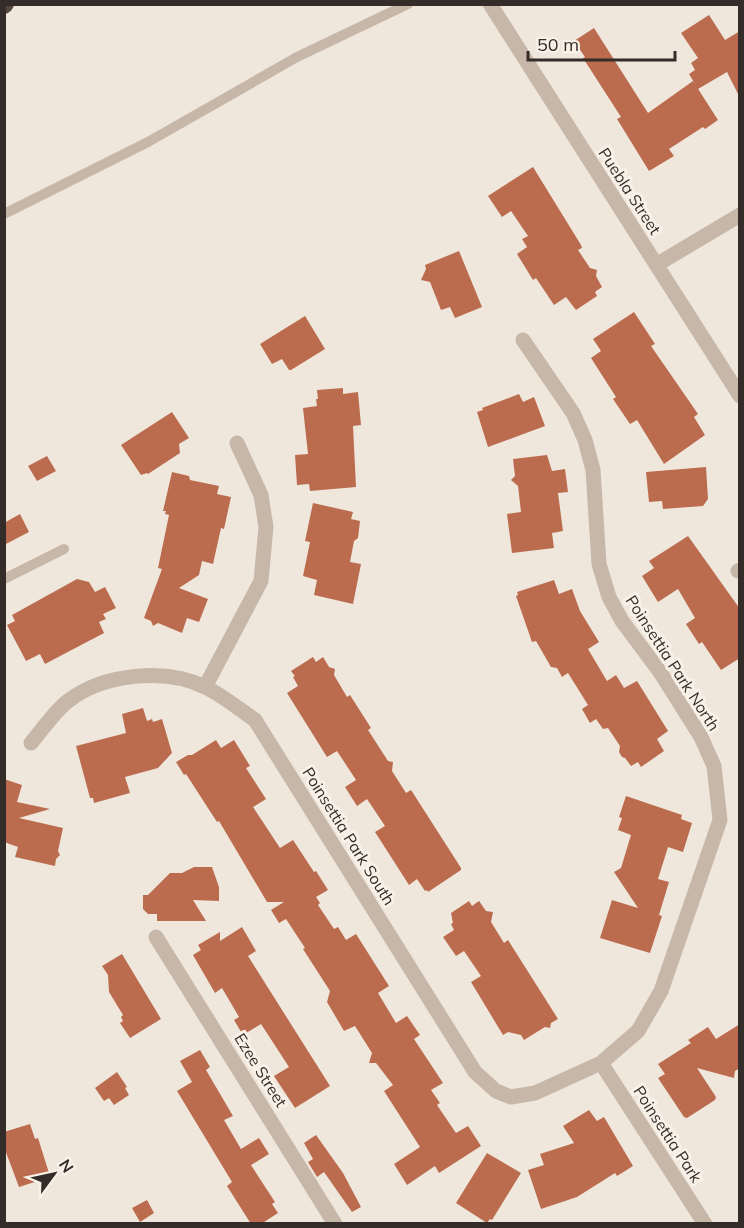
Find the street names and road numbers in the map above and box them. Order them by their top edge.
street label: Puebla Street [594,144,666,239]
street label: Poinsettia Park North [622,591,724,735]
street label: Poinsettia Park South [298,763,400,909]
street label: Ezee Street [230,1029,292,1111]
street label: Poinsettia Park [629,1082,707,1187]

